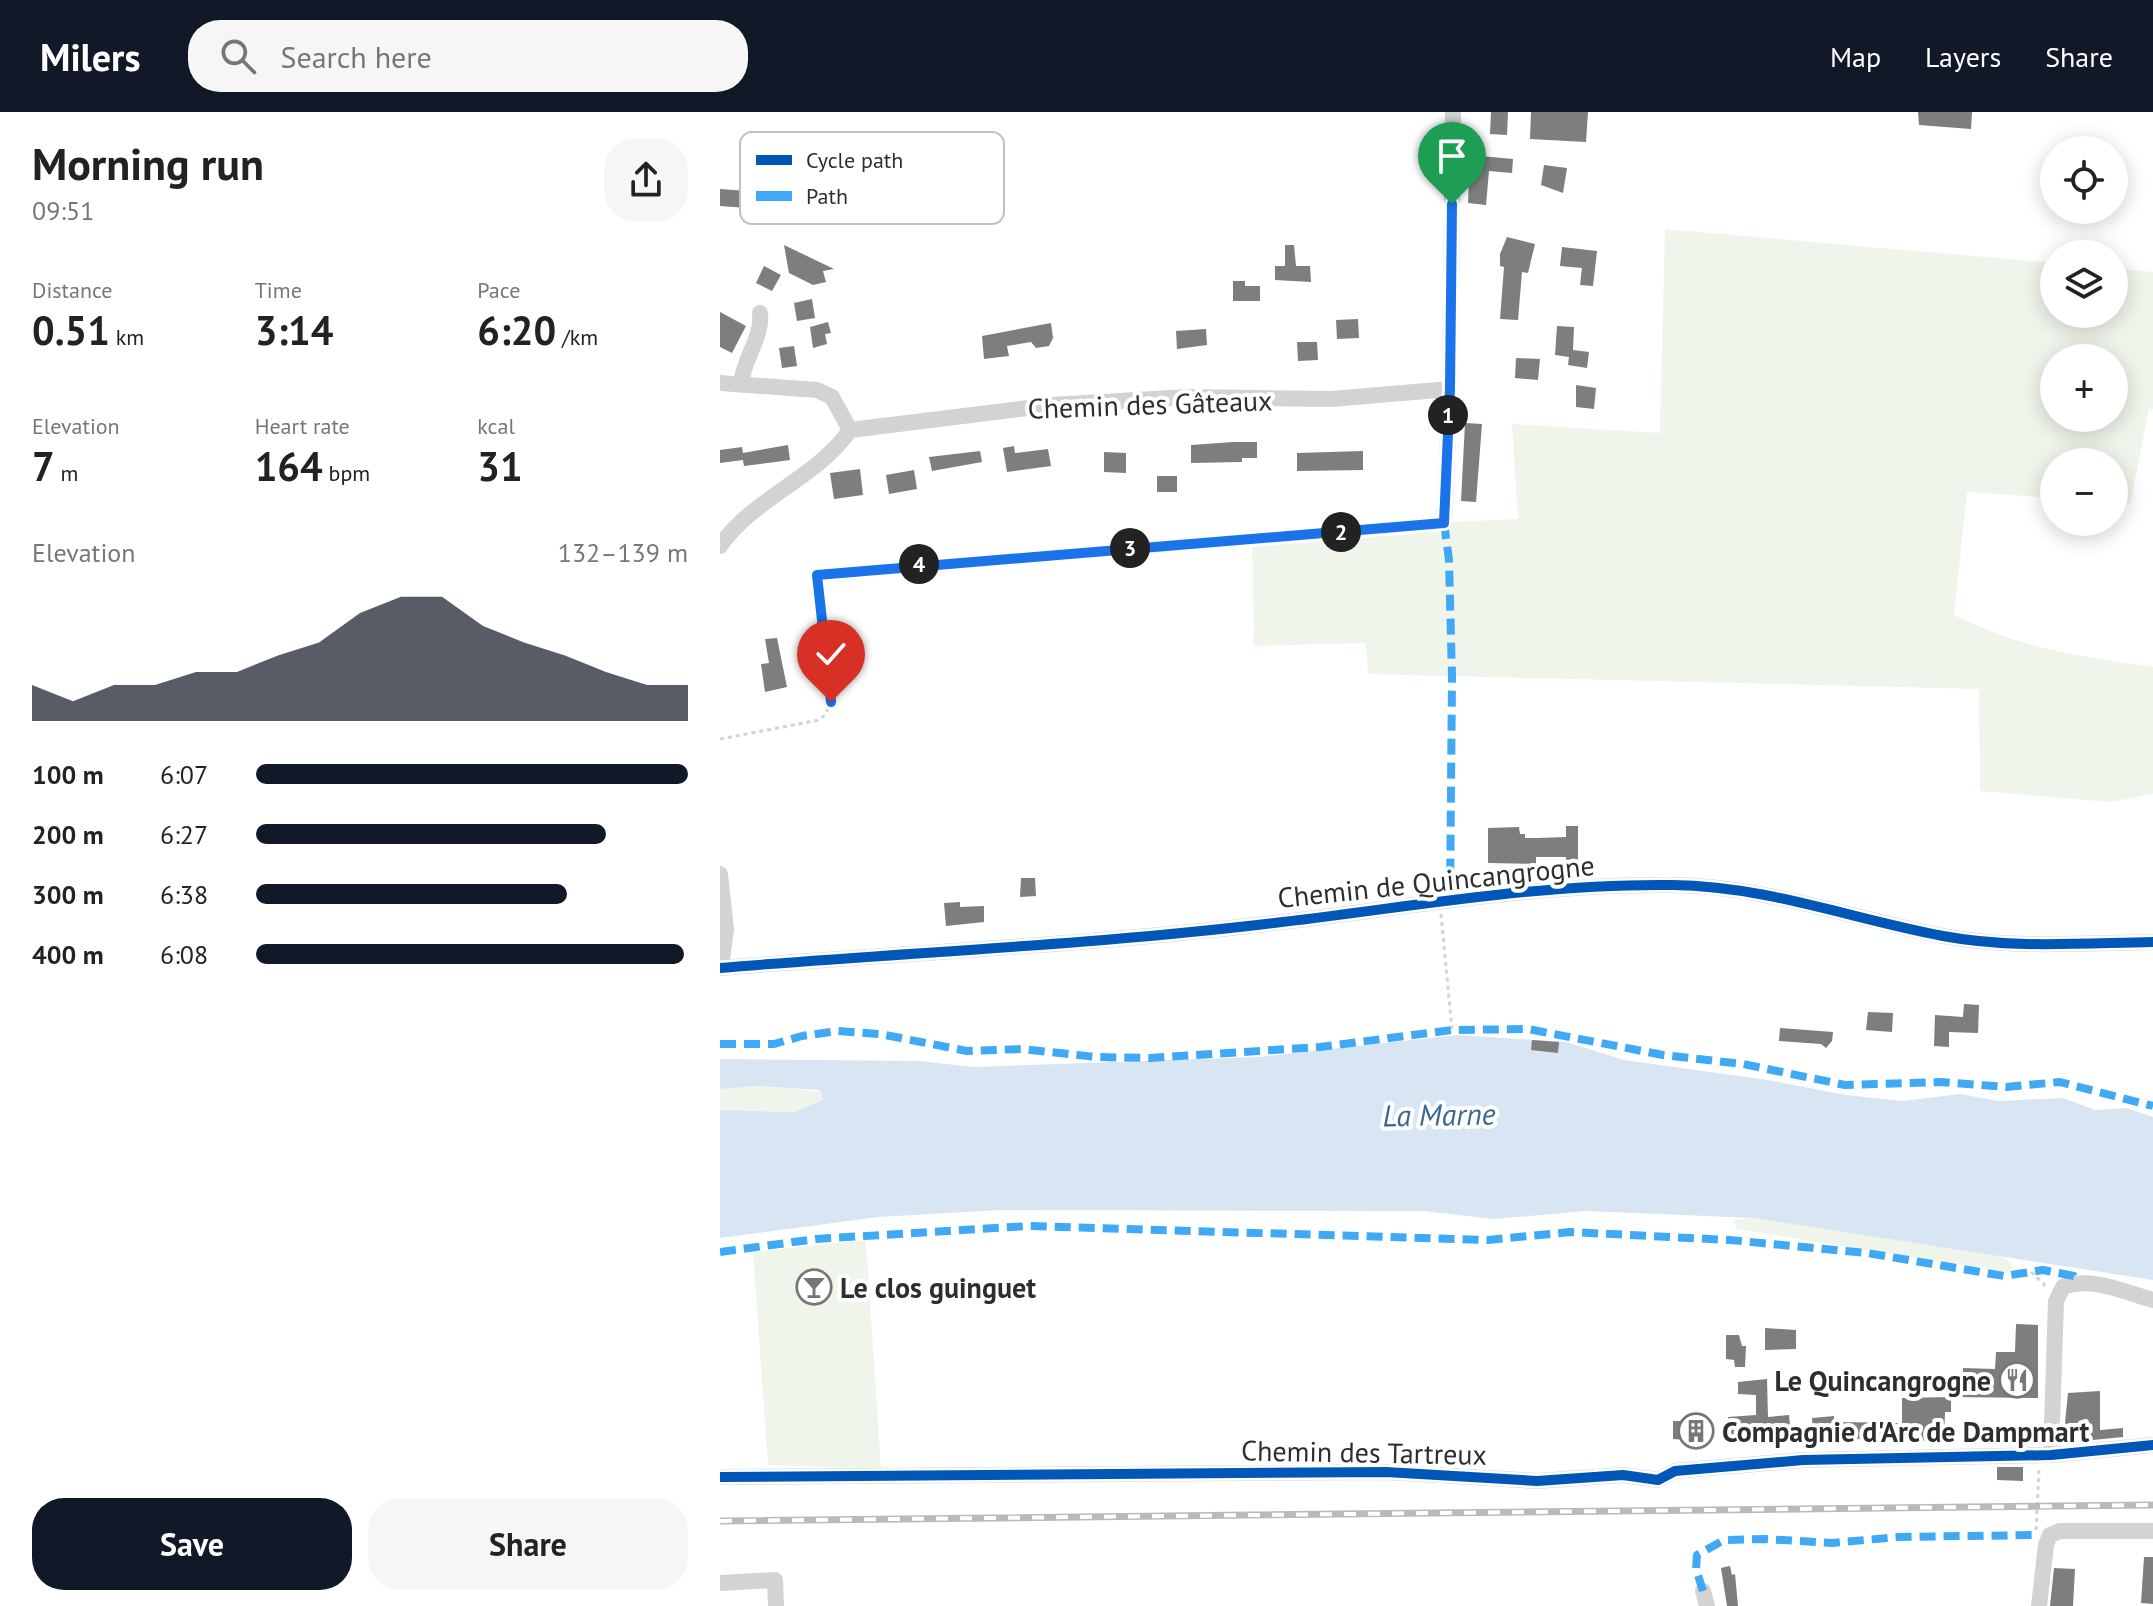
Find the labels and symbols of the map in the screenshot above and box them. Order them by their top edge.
pin [1418,122,1486,204]
legend [740,132,1004,224]
text: Cycle path [806,146,903,174]
text: Path [806,182,848,210]
street label: Chemin des Gâteaux [1027,381,1273,427]
pin: 1 [1428,395,1468,435]
pin: 2 [1321,512,1361,552]
pin: 3 [1110,528,1150,568]
pin: 4 [899,544,939,584]
pin [797,620,865,702]
street label: Chemin de Quincangrogne [1276,846,1596,916]
water label: La Marne [1382,1094,1496,1134]
bar icon: Le clos guinguet [795,1268,833,1306]
place label: Le clos guinguet [840,1269,1036,1306]
restaurant icon: Le Quincangrogne [1998,1361,2036,1399]
place label: Le Quincangrogne [1774,1362,1991,1399]
building icon: Compagnie d'Arc de Dampmart [1677,1412,1715,1450]
place label: Compagnie d'Arc de Dampmart [1722,1413,2089,1450]
street label: Chemin des Tartreux [1241,1431,1487,1473]

